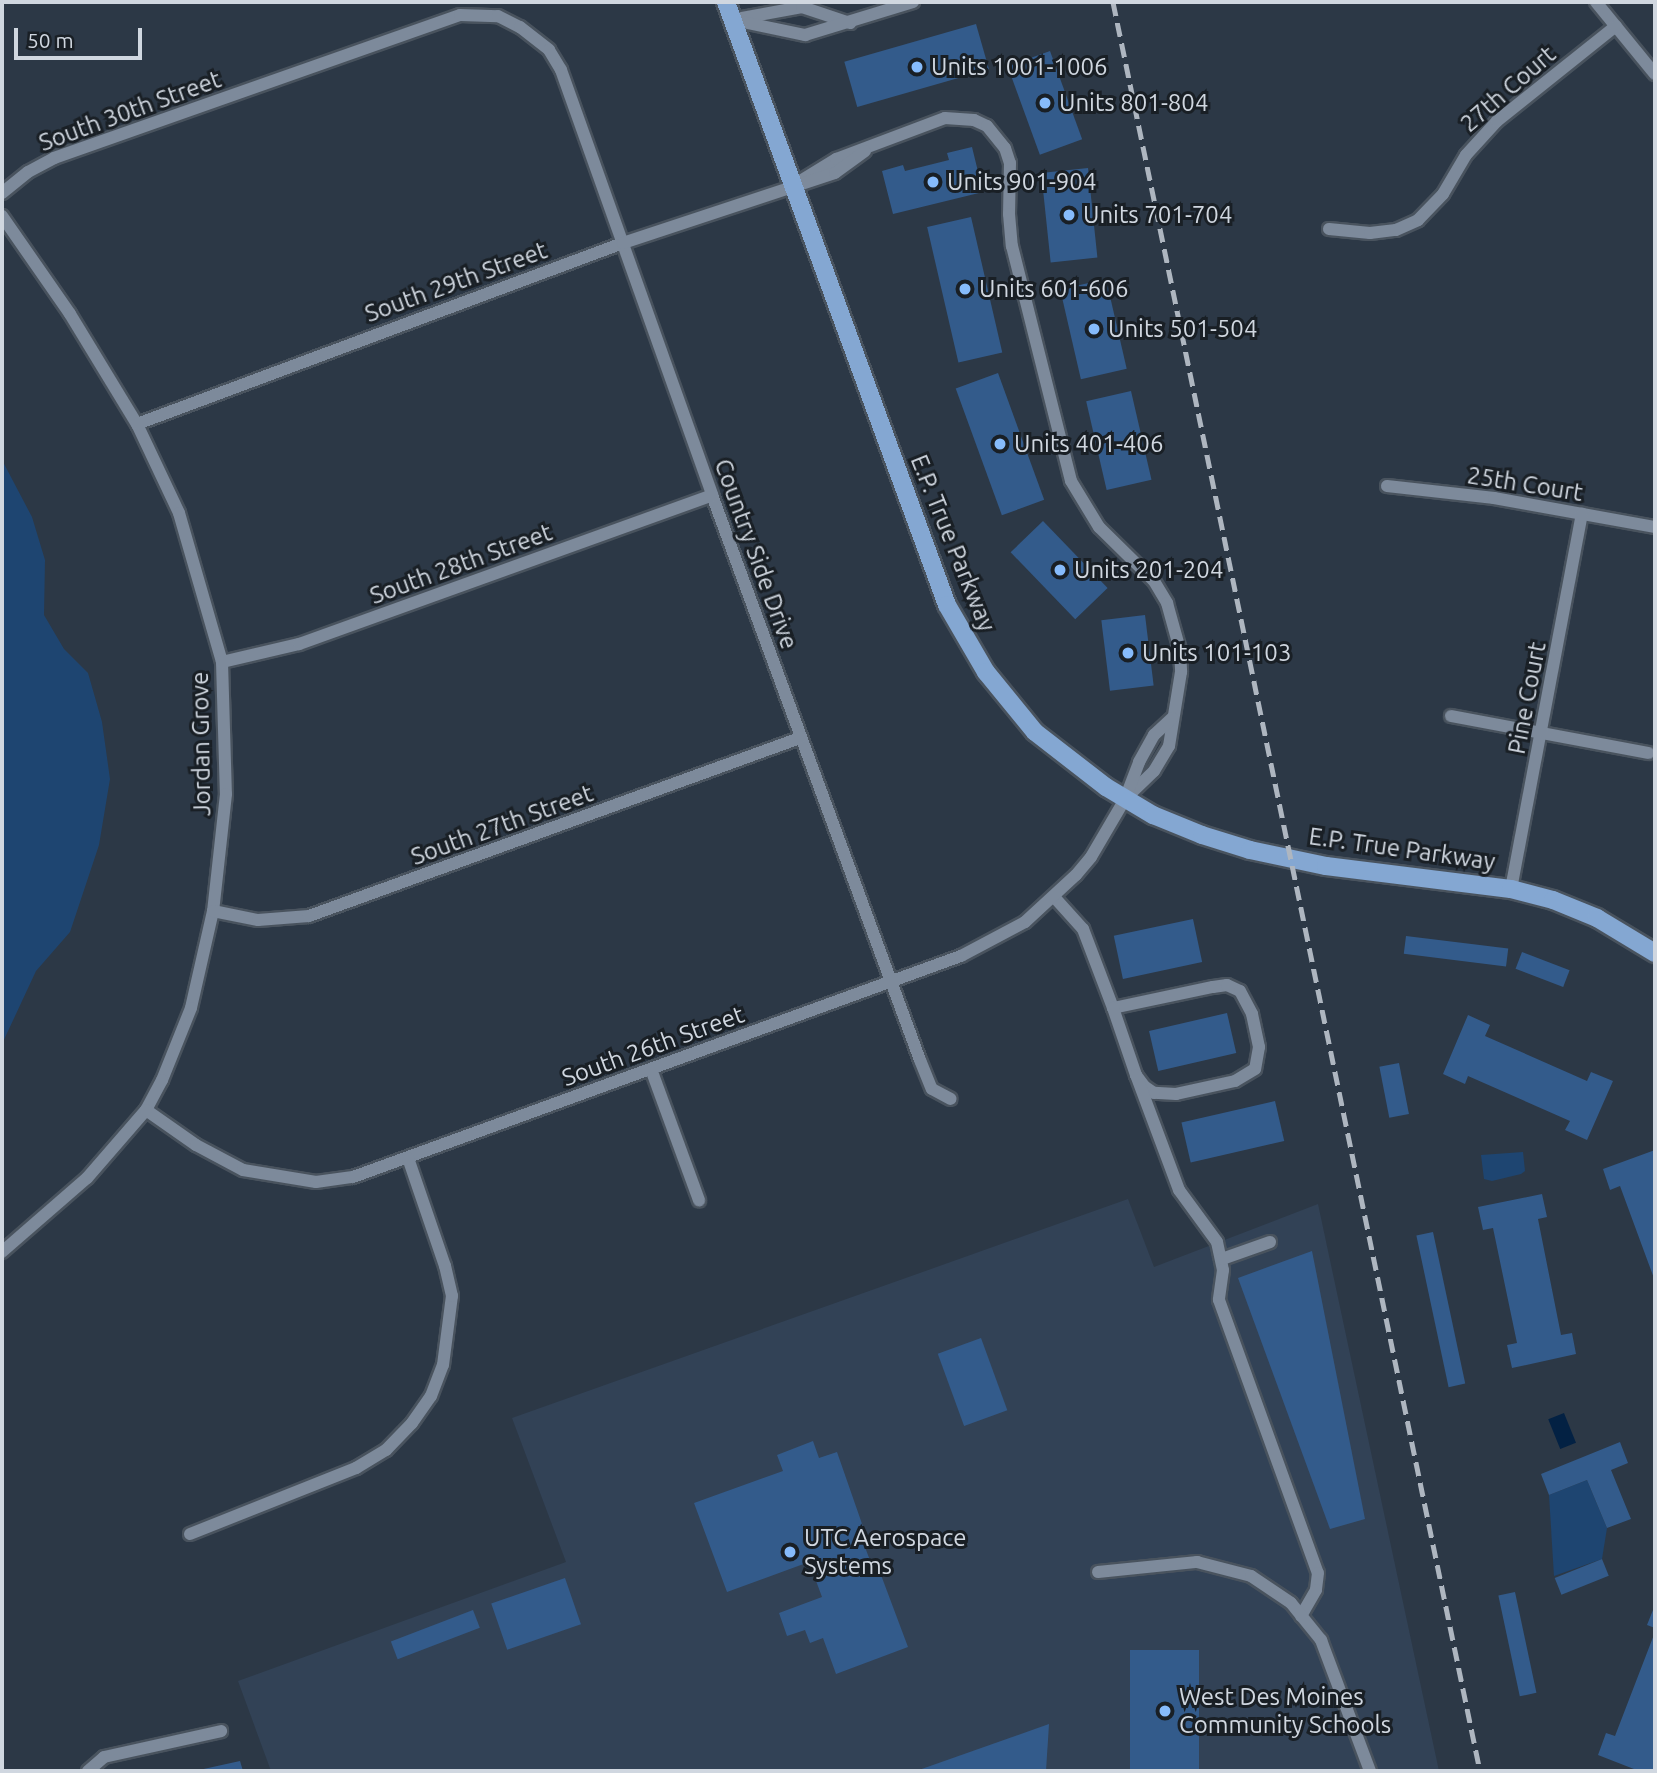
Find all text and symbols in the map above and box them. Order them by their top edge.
scale bar [18,14,145,58]
text: 50 m [27,28,74,52]
street label: 27th Court [1455,40,1561,138]
place label: Units 1001-1006 [931,53,1107,81]
marker: Units 1001-1006 [909,59,925,75]
street label: South 30th Street [35,65,225,157]
place label: Units 801-804 [1059,89,1208,117]
marker: Units 801-804 [1037,95,1053,111]
place label: Units 901-904 [947,168,1096,196]
marker: Units 901-904 [925,174,941,190]
place label: Units 701-704 [1083,201,1232,229]
marker: Units 701-704 [1061,207,1077,223]
street label: South 29th Street [361,236,551,328]
place label: Units 601-606 [979,275,1128,303]
marker: Units 601-606 [957,281,973,297]
place label: Units 501-504 [1108,315,1257,343]
marker: Units 501-504 [1086,321,1102,337]
place label: Units 401-406 [1014,430,1163,458]
marker: Units 401-406 [992,436,1008,452]
street label: E.P. True Parkway [904,451,1002,635]
street label: Country Side Drive [708,455,804,653]
street label: 25th Court [1465,461,1585,507]
street label: South 28th Street [366,518,556,610]
place label: Units 201-204 [1074,556,1223,584]
marker: Units 201-204 [1052,562,1068,578]
place label: Units 101-103 [1142,639,1291,667]
street label: Pine Court [1502,639,1552,757]
marker: Units 101-103 [1120,645,1136,661]
street label: Jordan Grove [185,672,217,816]
street label: South 27th Street [407,779,597,871]
street label: E.P. True Parkway [1307,822,1497,876]
street label: South 26th Street [558,1000,748,1092]
place label: UTC Aerospace Systems [804,1524,967,1580]
marker: UTC Aerospace Systems [782,1544,798,1560]
place label: West Des Moines Community Schools [1179,1683,1391,1739]
marker: West Des Moines Community Schools [1157,1703,1173,1719]

